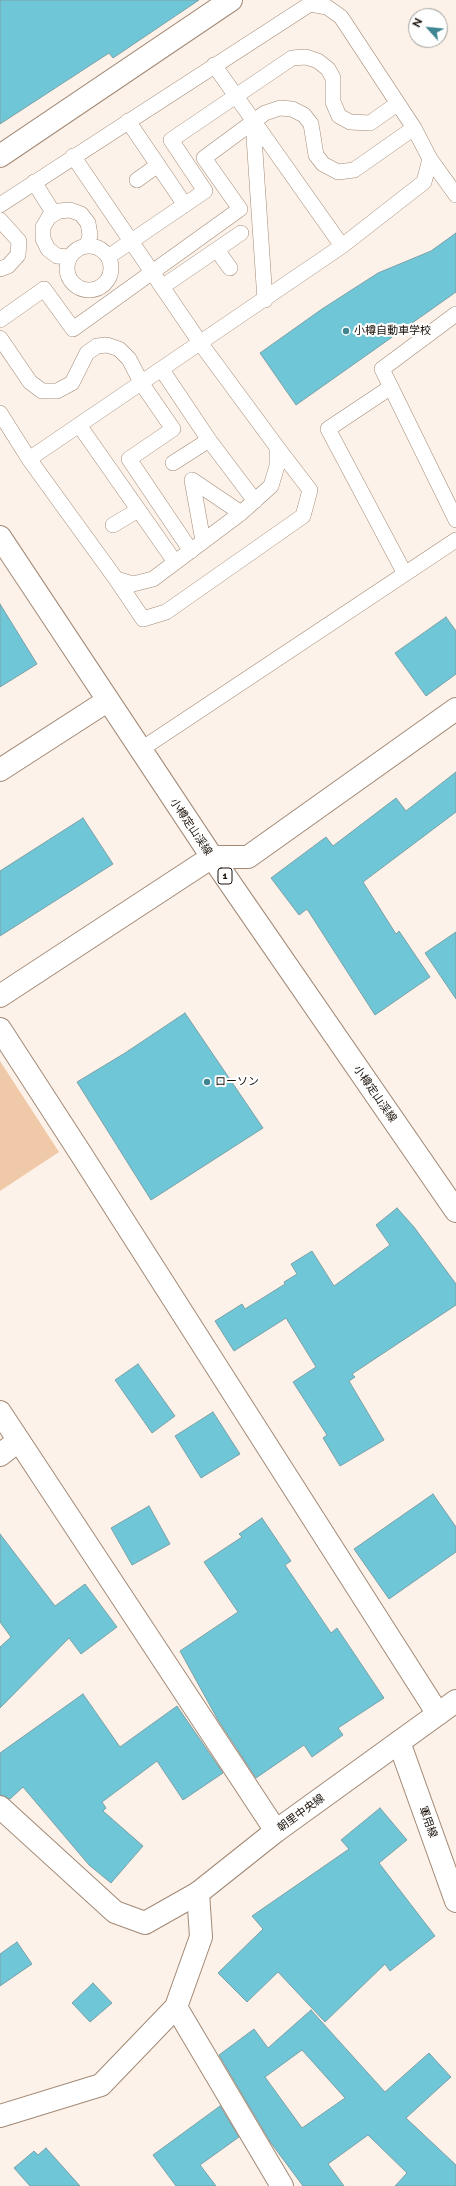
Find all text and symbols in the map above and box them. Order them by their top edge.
north arrow [408,8,448,48]
text: N [410,16,425,29]
place label: 小樽自動車学校 [354,324,431,338]
marker: 小樽自動車学校 [341,326,351,336]
street label: 小樽定山渓線 [167,796,215,858]
road number: 1 [218,868,232,884]
street label: 小樽定山渓線 [351,1063,399,1125]
place label: ローソン [215,1075,259,1089]
marker: ローソン [202,1077,212,1087]
street label: 朝里中央線 [275,1791,327,1835]
street label: 軍用線 [416,1804,440,1840]

